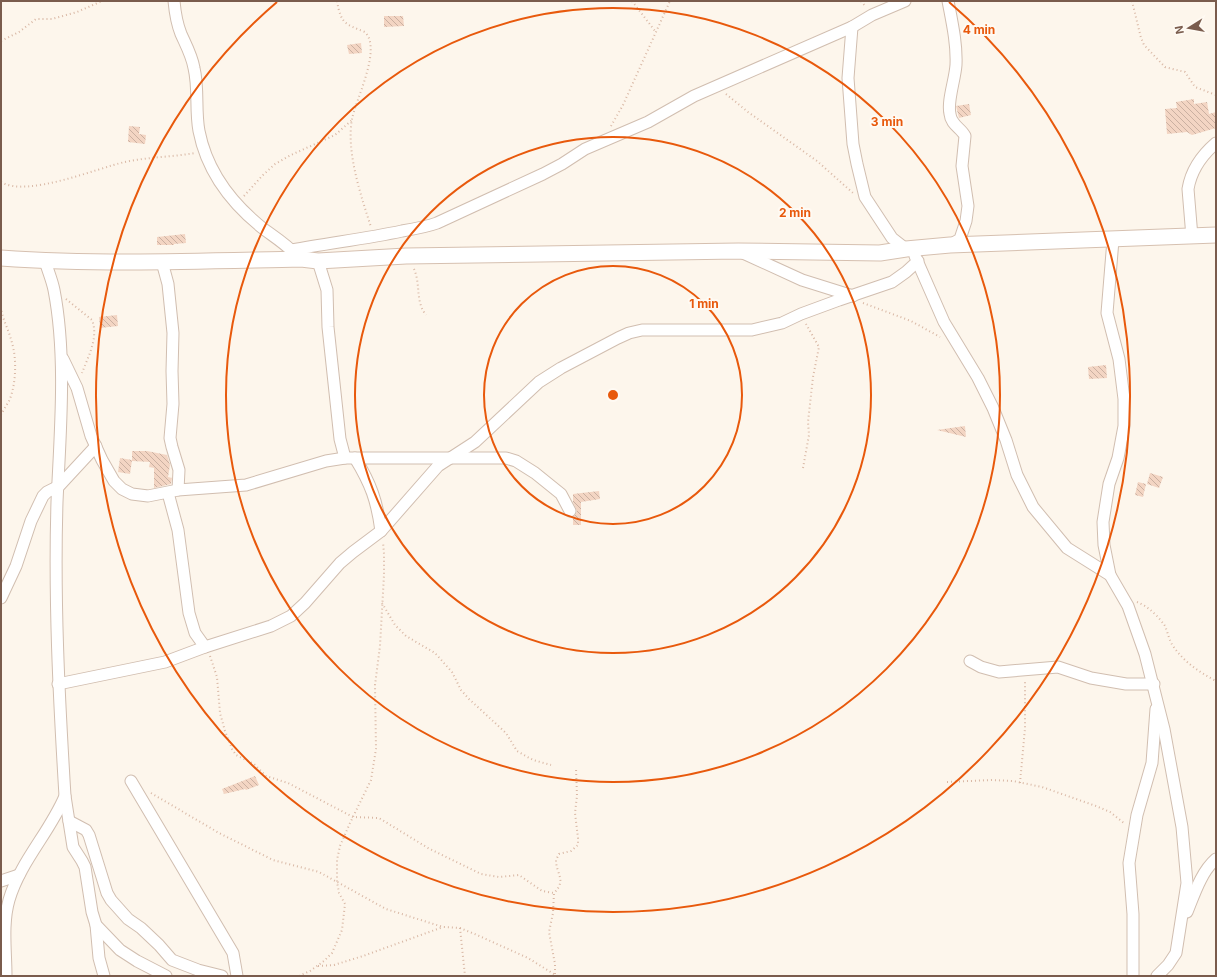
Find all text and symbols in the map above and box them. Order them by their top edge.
north arrow [1169,8,1209,48]
text: 4 min [963,22,995,37]
text: N [1172,24,1187,35]
text: 3 min [871,114,903,129]
text: 2 min [779,205,811,220]
text: 1 min [689,296,719,311]
centre of rings [606,388,620,402]

